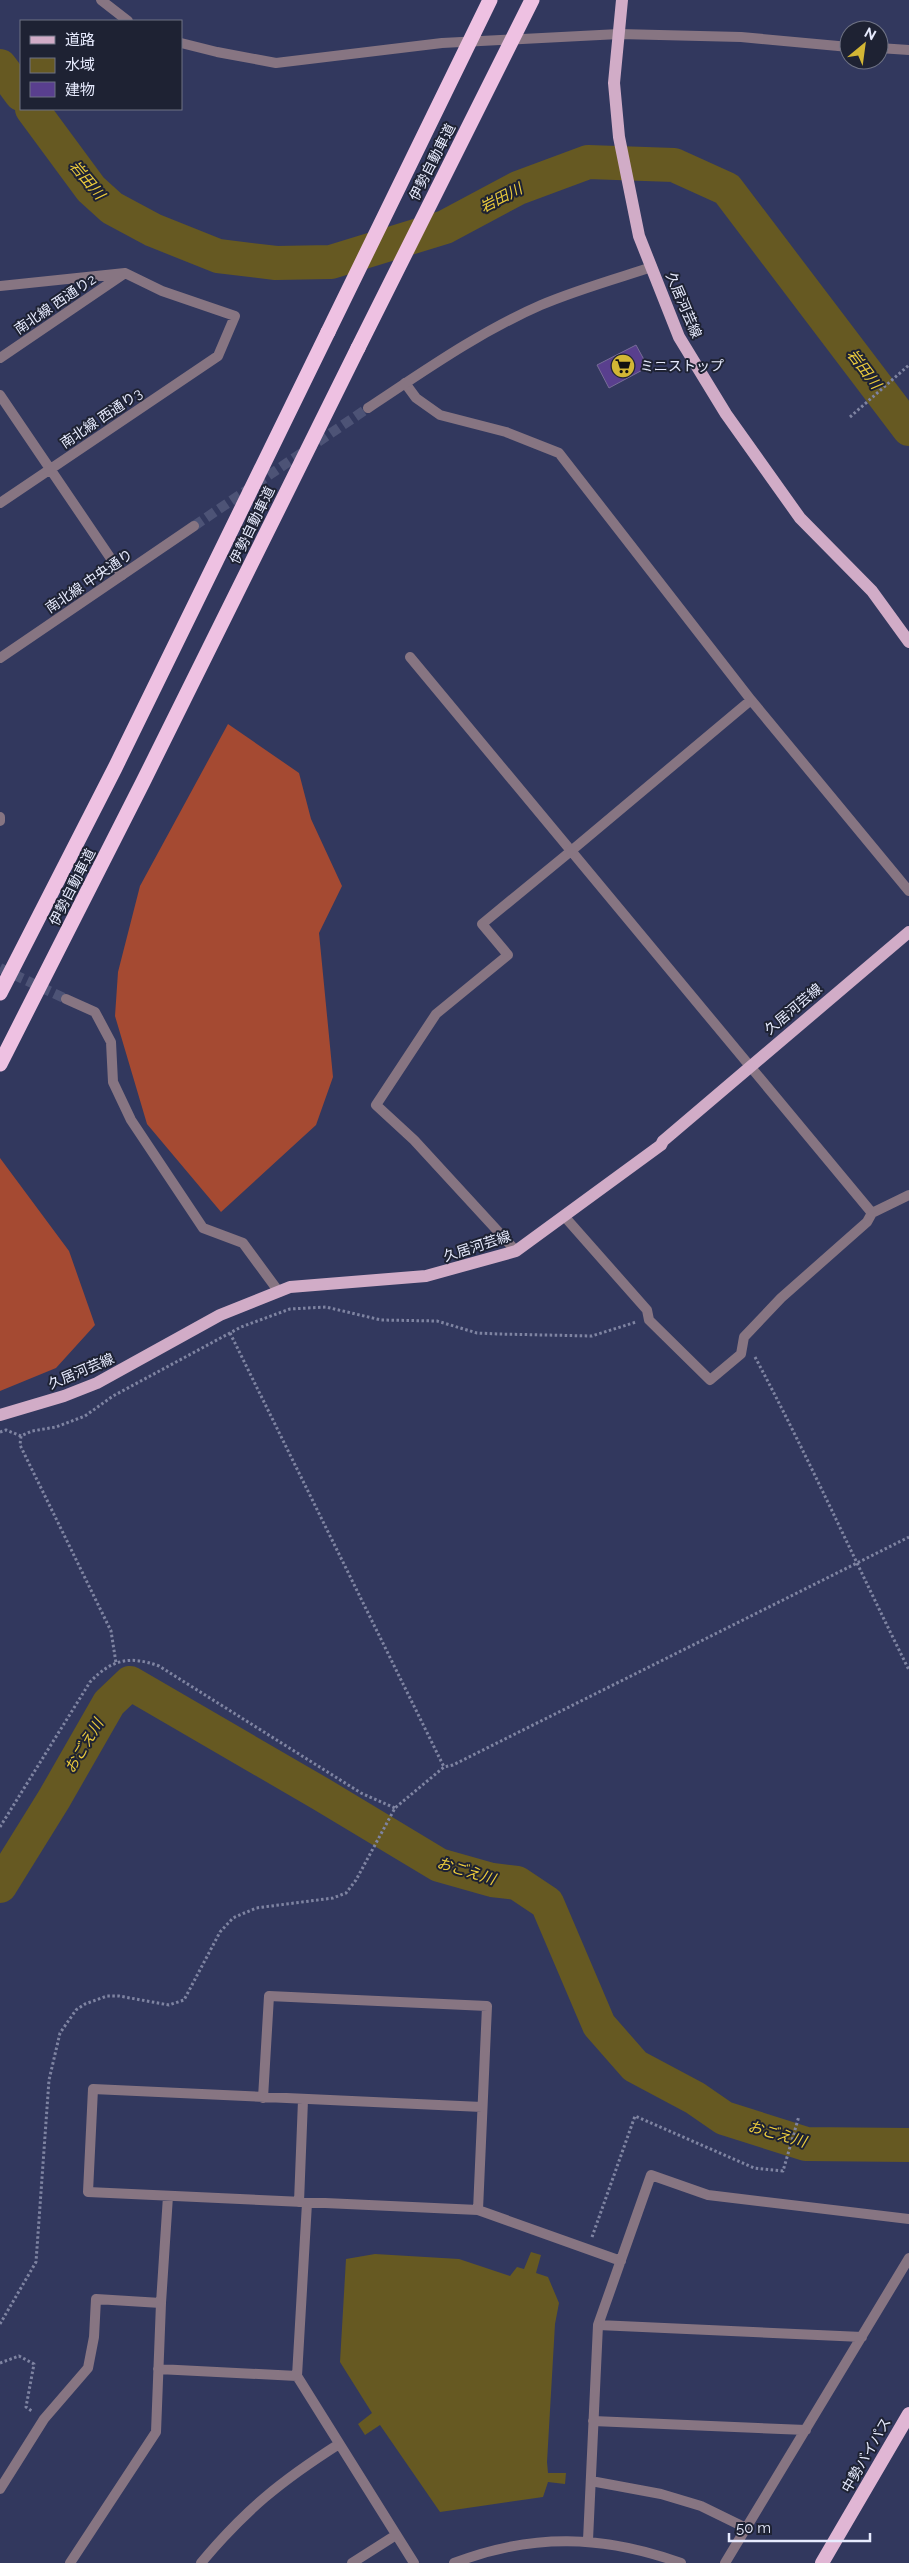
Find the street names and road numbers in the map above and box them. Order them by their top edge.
street label: 伊勢自動車道 [406,121,458,203]
street label: 久居河芸線 [663,270,705,340]
street label: 南北線 西通り2 [11,271,99,337]
street label: 南北線 西通り3 [57,385,145,451]
street label: 伊勢自動車道 [226,484,278,566]
street label: 南北線 中央通り [42,546,136,616]
street label: 伊勢自動車道 [46,846,98,928]
street label: 久居河芸線 [761,980,825,1038]
street label: 久居河芸線 [441,1228,513,1264]
street label: 久居河芸線 [46,1350,116,1392]
street label: 中勢バイパス [838,2415,894,2495]

